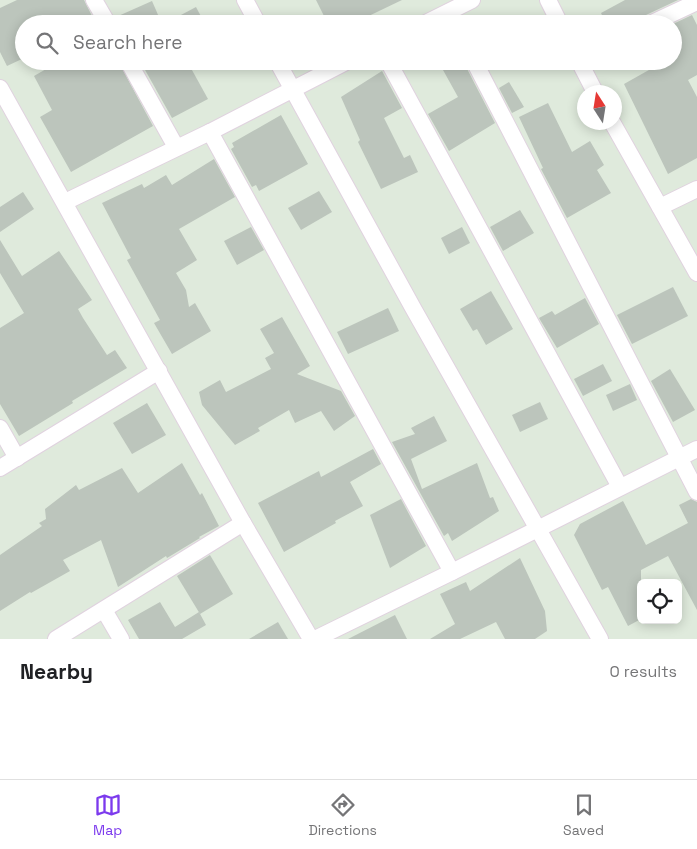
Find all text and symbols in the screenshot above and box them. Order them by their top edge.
search box [15,15,682,70]
icon: search [33,29,61,57]
text: Search here [73,30,183,55]
north arrow [577,85,622,130]
map controls [637,579,682,624]
button: locate [637,579,682,624]
text: Nearby [20,658,93,685]
text: 0 results [609,661,677,682]
tab: Map [93,791,122,839]
tab: Directions [308,791,377,839]
tab: Saved [563,791,604,839]

